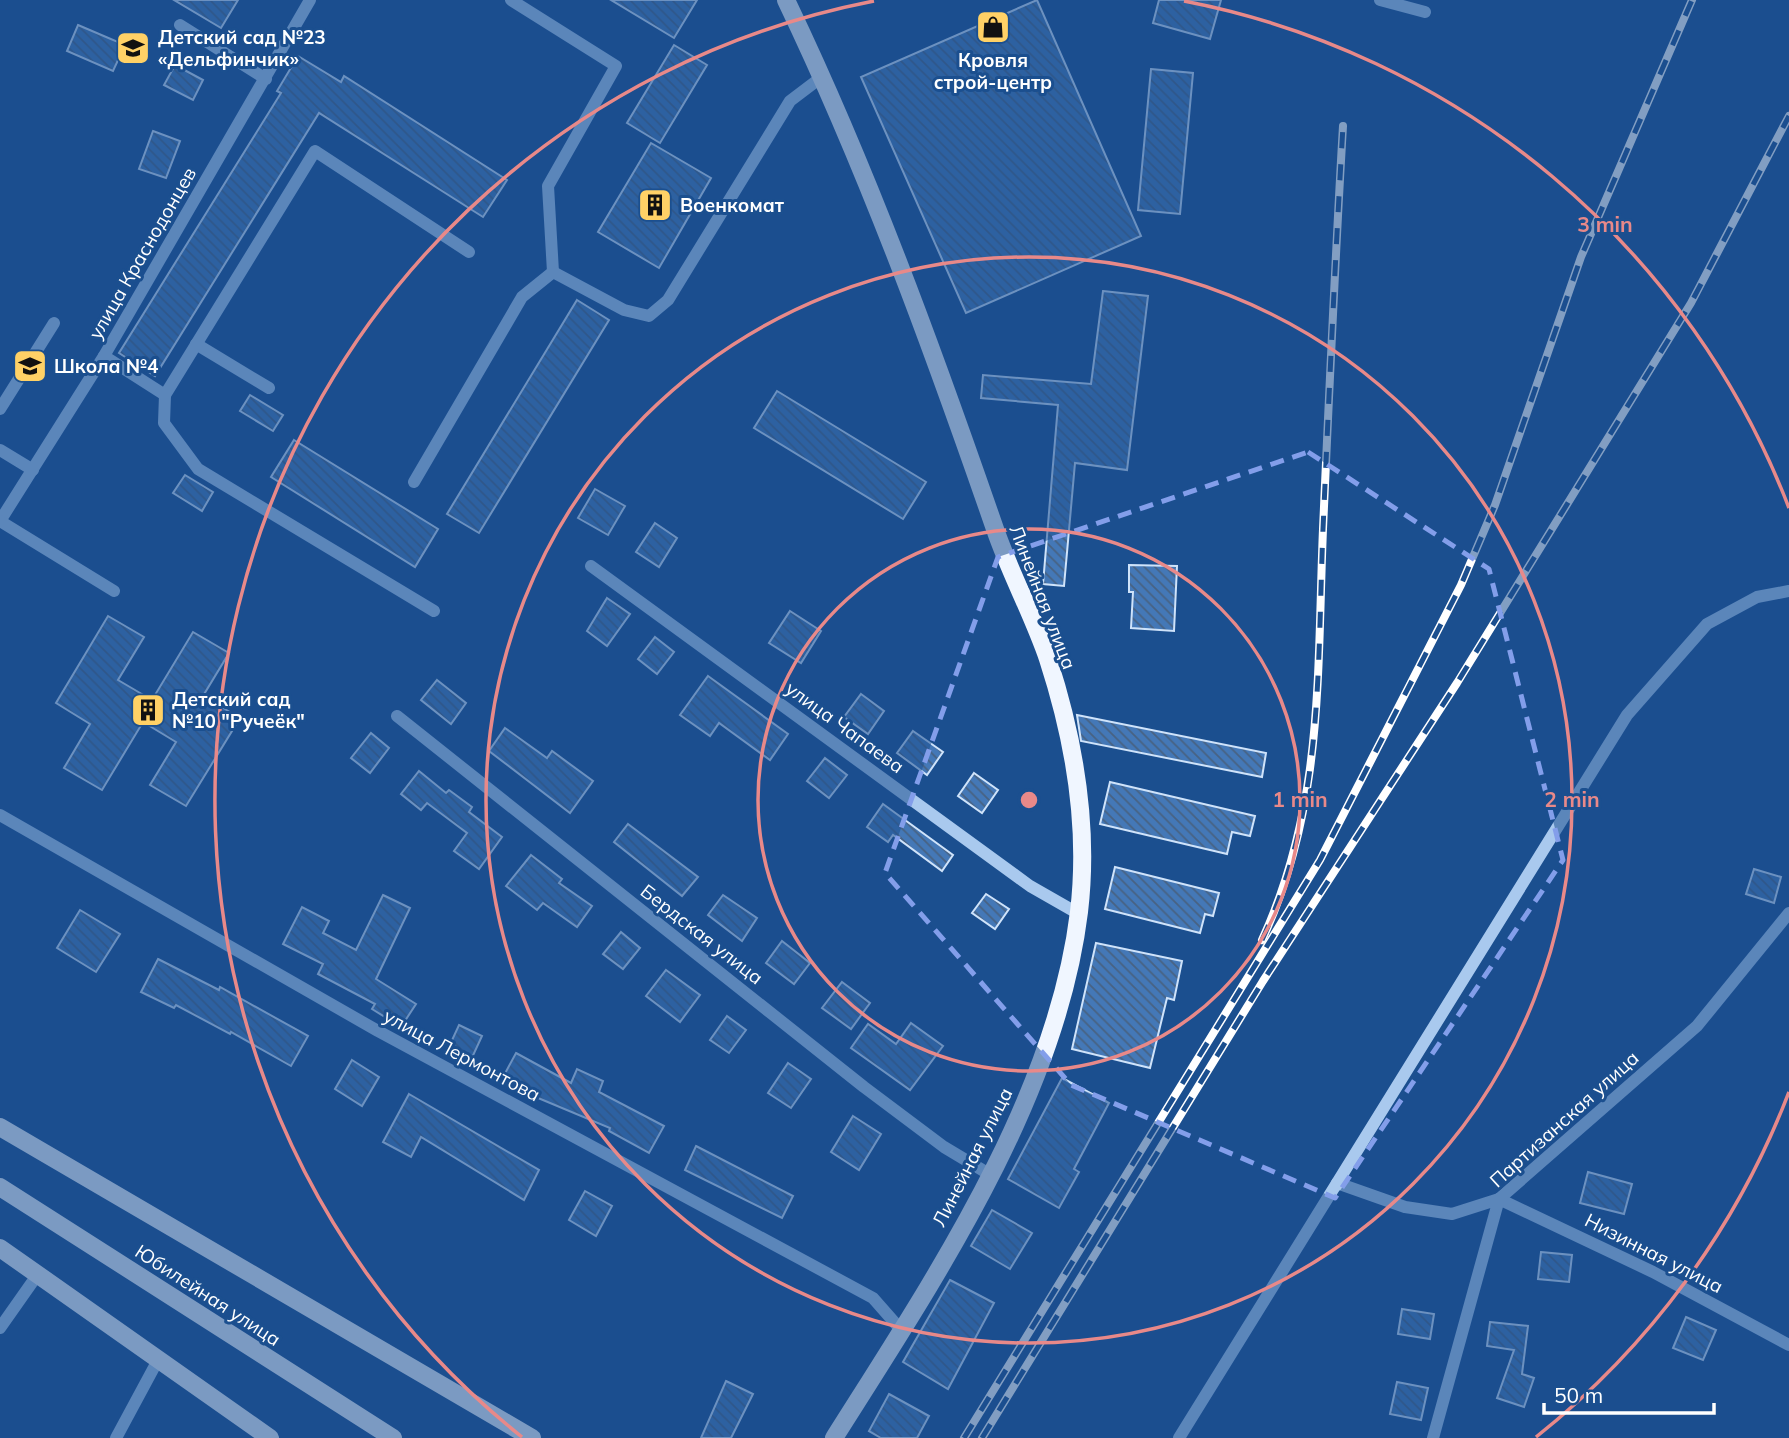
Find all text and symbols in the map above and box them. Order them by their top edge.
shop icon: Кровля строй-центр [974,8,1012,46]
place label: Детский сад №23 «Дельфинчик» [158,25,326,71]
school or university icon: Детский сад №23 «Дельфинчик» [114,29,152,67]
place label: Кровля строй-центр [934,48,1052,94]
street label: улица Краснодонцев [83,163,201,343]
building icon: Военкомат [636,186,674,224]
place label: Военкомат [680,193,785,217]
text: 3 min [1577,211,1633,237]
school or university icon: Школа №4 [11,347,49,385]
place label: Школа №4 [54,354,159,378]
street label: Линейная улица [1004,521,1082,673]
street label: улица Чапаева [781,676,909,778]
place label: Детский сад №10 "Ручеёк" [172,687,305,733]
building icon: Детский сад №10 "Ручеёк" [129,691,167,729]
text: 1 min [1272,786,1328,812]
text: 2 min [1544,786,1600,812]
centre of rings [1017,788,1041,812]
street label: Бердская улица [636,879,768,989]
street label: улица Лермонтова [380,1004,544,1106]
street label: Партизанская улица [1484,1046,1644,1192]
street label: Линейная улица [927,1084,1017,1230]
street label: Низинная улица [1581,1208,1727,1298]
street label: Юбилейная улица [131,1239,285,1351]
scale bar [1544,1372,1714,1416]
text: 50 m [1554,1382,1603,1408]

